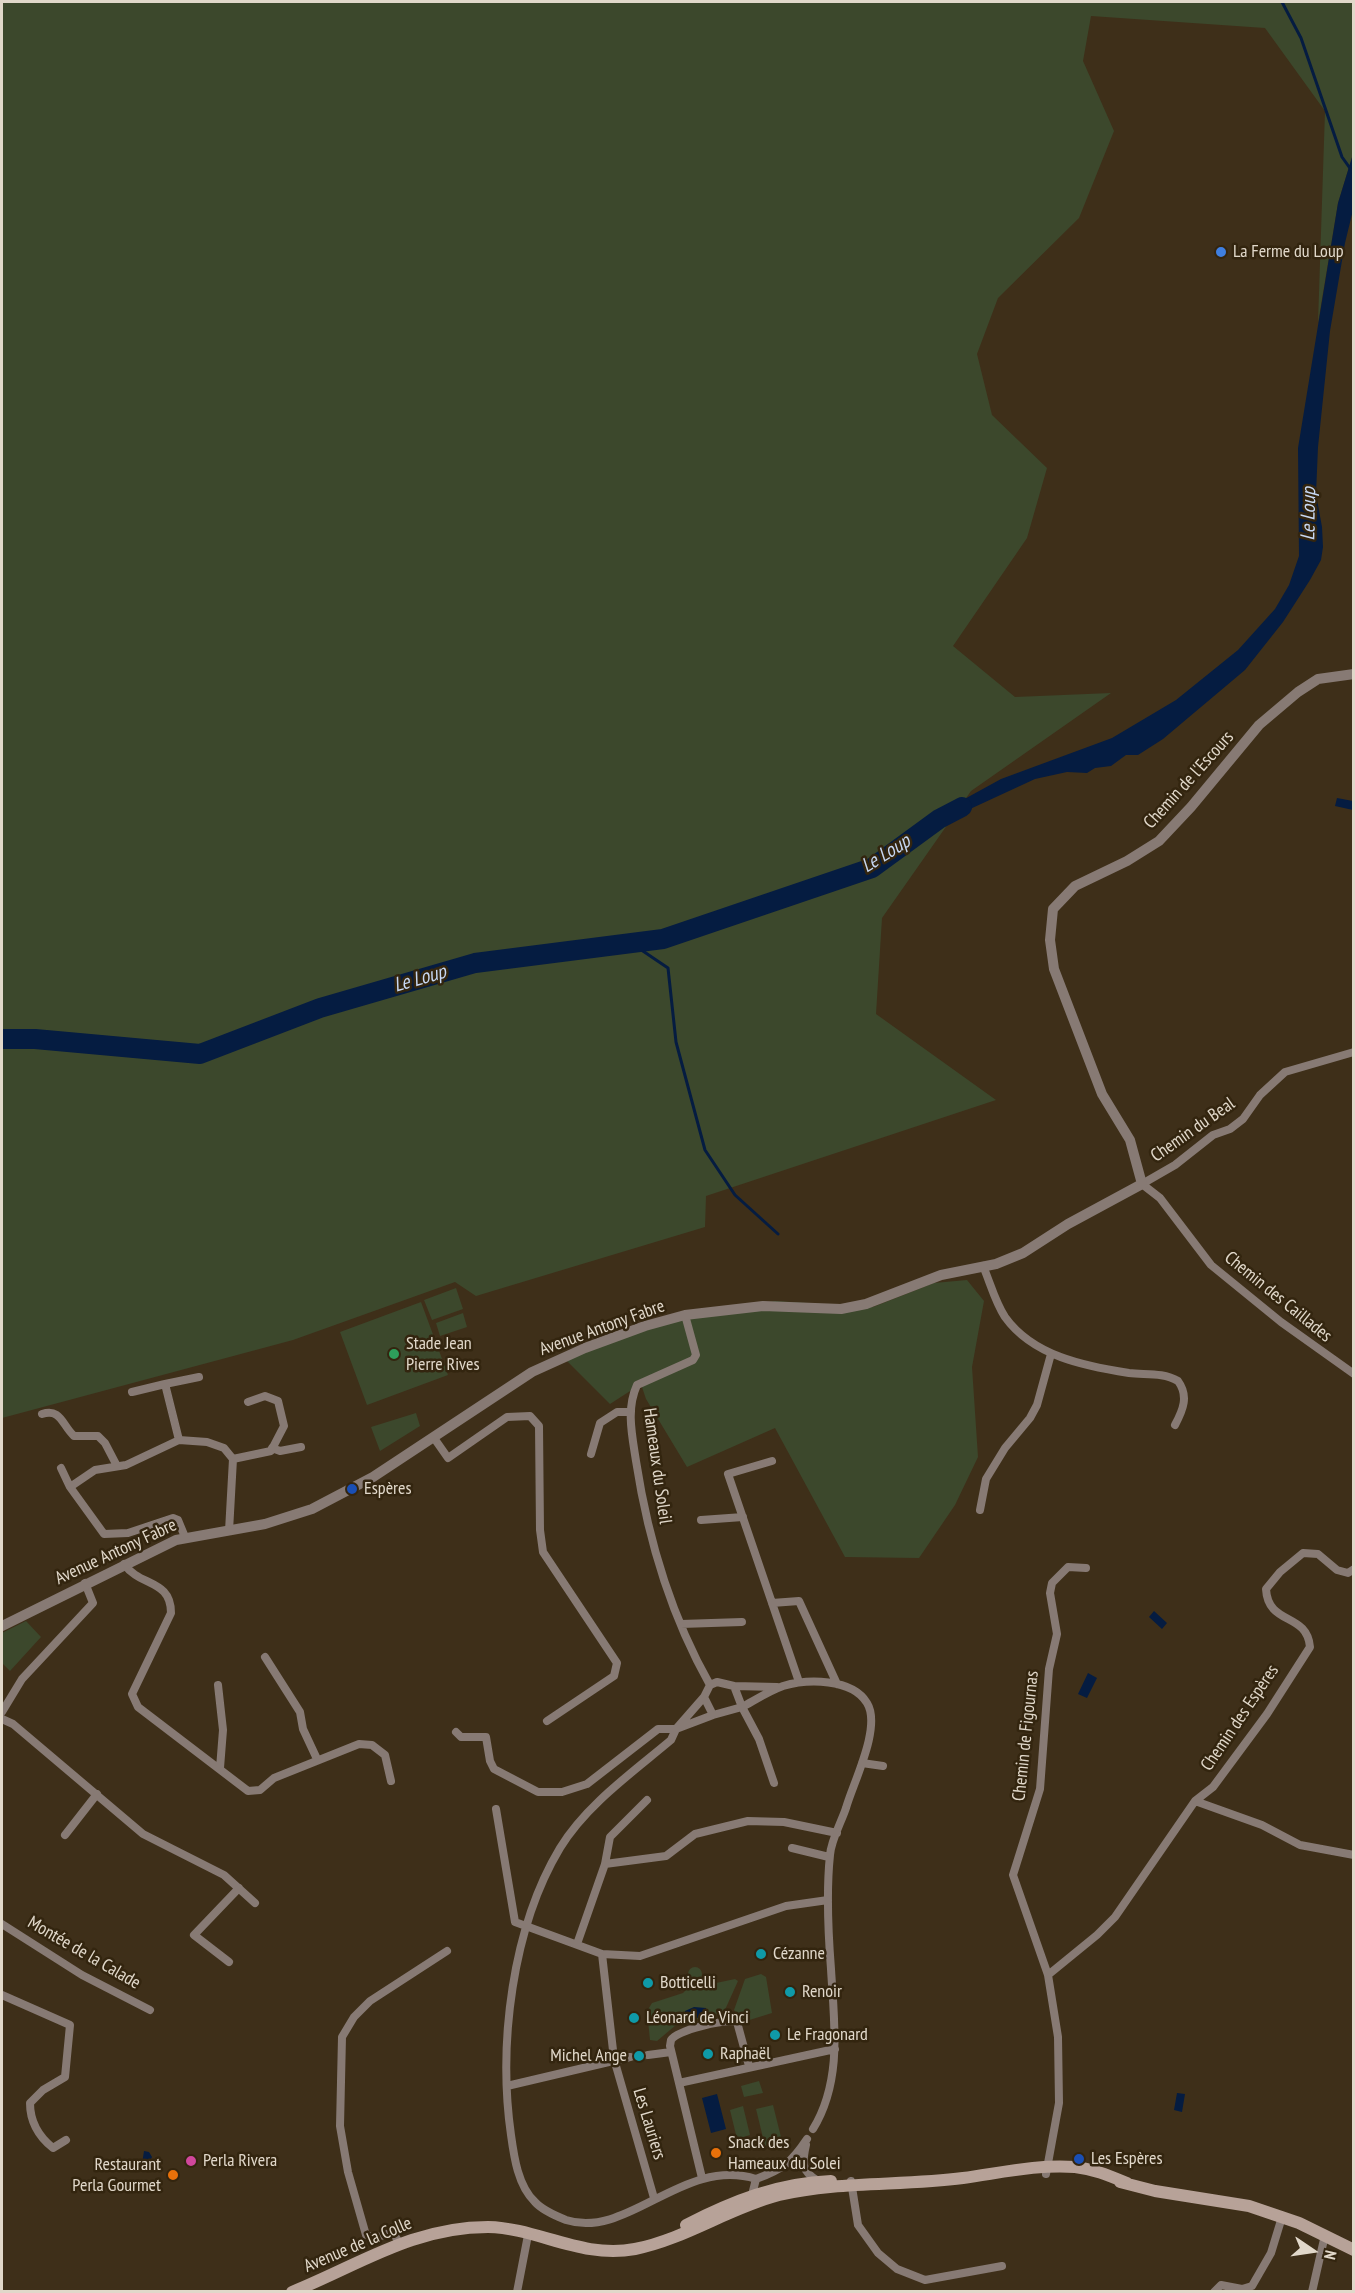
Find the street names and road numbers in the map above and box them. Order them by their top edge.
street label: Chemin de l'Escours [1140,727,1238,833]
street label: Chemin du Beal [1147,1093,1239,1167]
street label: Chemin des Caillades [1220,1247,1336,1347]
street label: Avenue Antony Fabre [536,1295,668,1361]
street label: Hameaux du Soleil [638,1407,676,1525]
street label: Avenue Antony Fabre [52,1514,180,1590]
street label: Chemin des Espères [1196,1661,1284,1775]
street label: Chemin de Figournas [1008,1670,1044,1802]
street label: Montée de la Calade [24,1912,144,1994]
street label: Les Lauriers [628,2086,670,2162]
street label: Avenue de la Colle [301,2213,415,2277]

